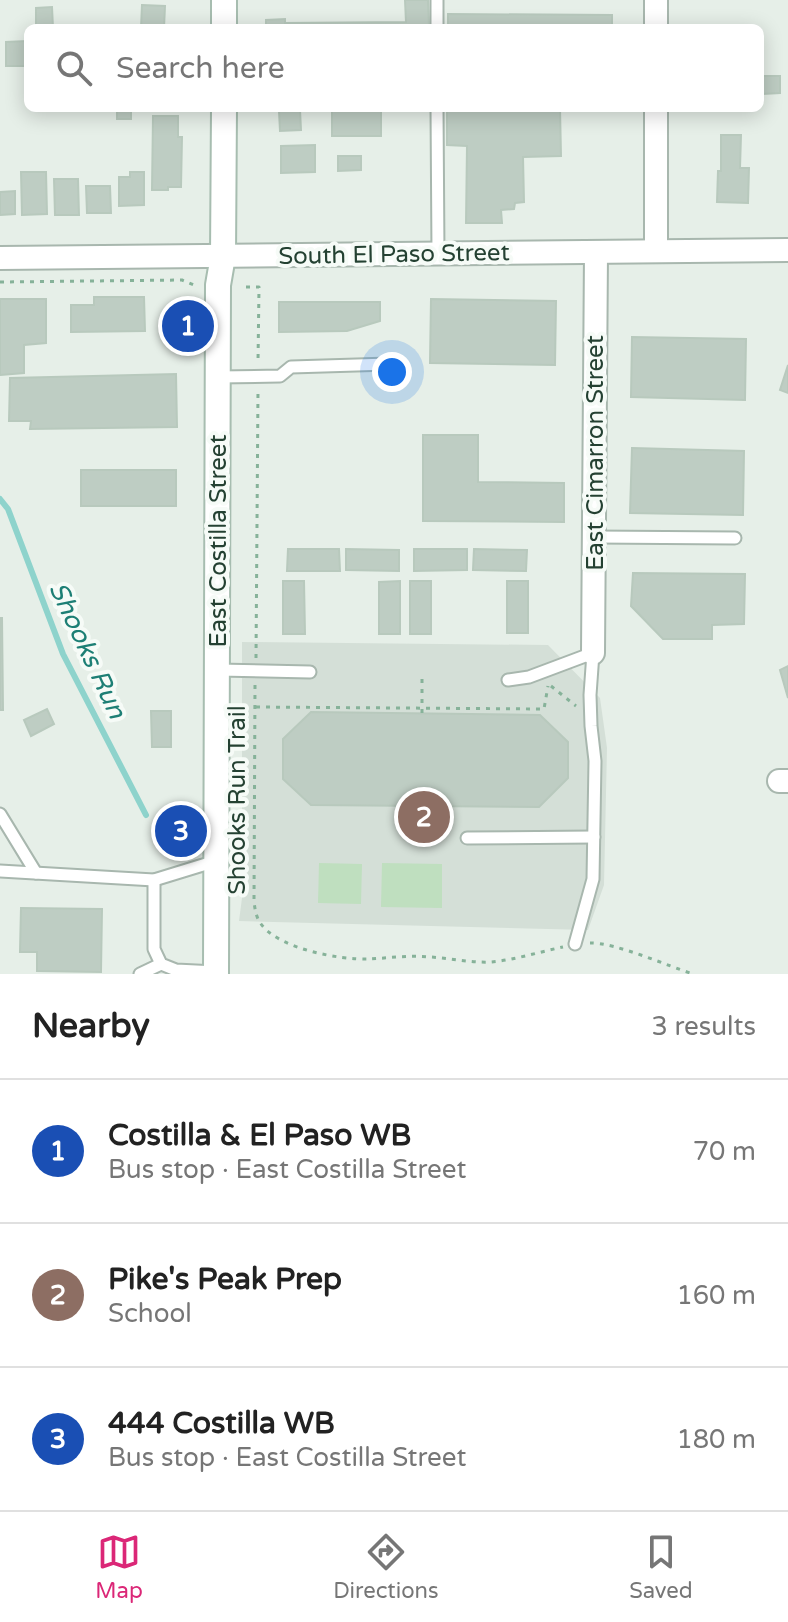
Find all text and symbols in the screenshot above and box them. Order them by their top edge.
search box [24,24,764,112]
icon: search [52,46,96,90]
text: Search here [116,50,285,87]
street label: South El Paso Street [278,238,510,271]
pin: 1 [162,296,214,356]
street label: East Cimarron Street [581,335,610,571]
your location [372,352,412,392]
street label: East Costilla Street [204,434,233,648]
water label: Shooks Run [42,577,133,724]
street label: Shooks Run Trail [223,705,252,895]
pin: 2 [398,787,450,847]
pin: 3 [155,801,207,861]
text: Nearby [32,1006,150,1047]
text: 3 results [651,1011,756,1042]
text: Costilla & El Paso WB [108,1117,411,1154]
text: 1 [50,1136,66,1167]
text: 70 m [693,1136,756,1167]
text: Bus stop · East Costilla Street [108,1154,467,1185]
text: Pike's Peak Prep [108,1261,342,1298]
text: 2 [50,1280,66,1311]
text: 160 m [676,1280,756,1311]
text: School [108,1298,192,1329]
text: 444 Costilla WB [108,1405,335,1442]
text: 3 [50,1424,66,1455]
text: 180 m [676,1424,756,1455]
text: Bus stop · East Costilla Street [108,1442,467,1473]
tab: Map [95,1530,143,1604]
tab: Directions [333,1530,439,1604]
tab: Saved [629,1530,693,1604]

